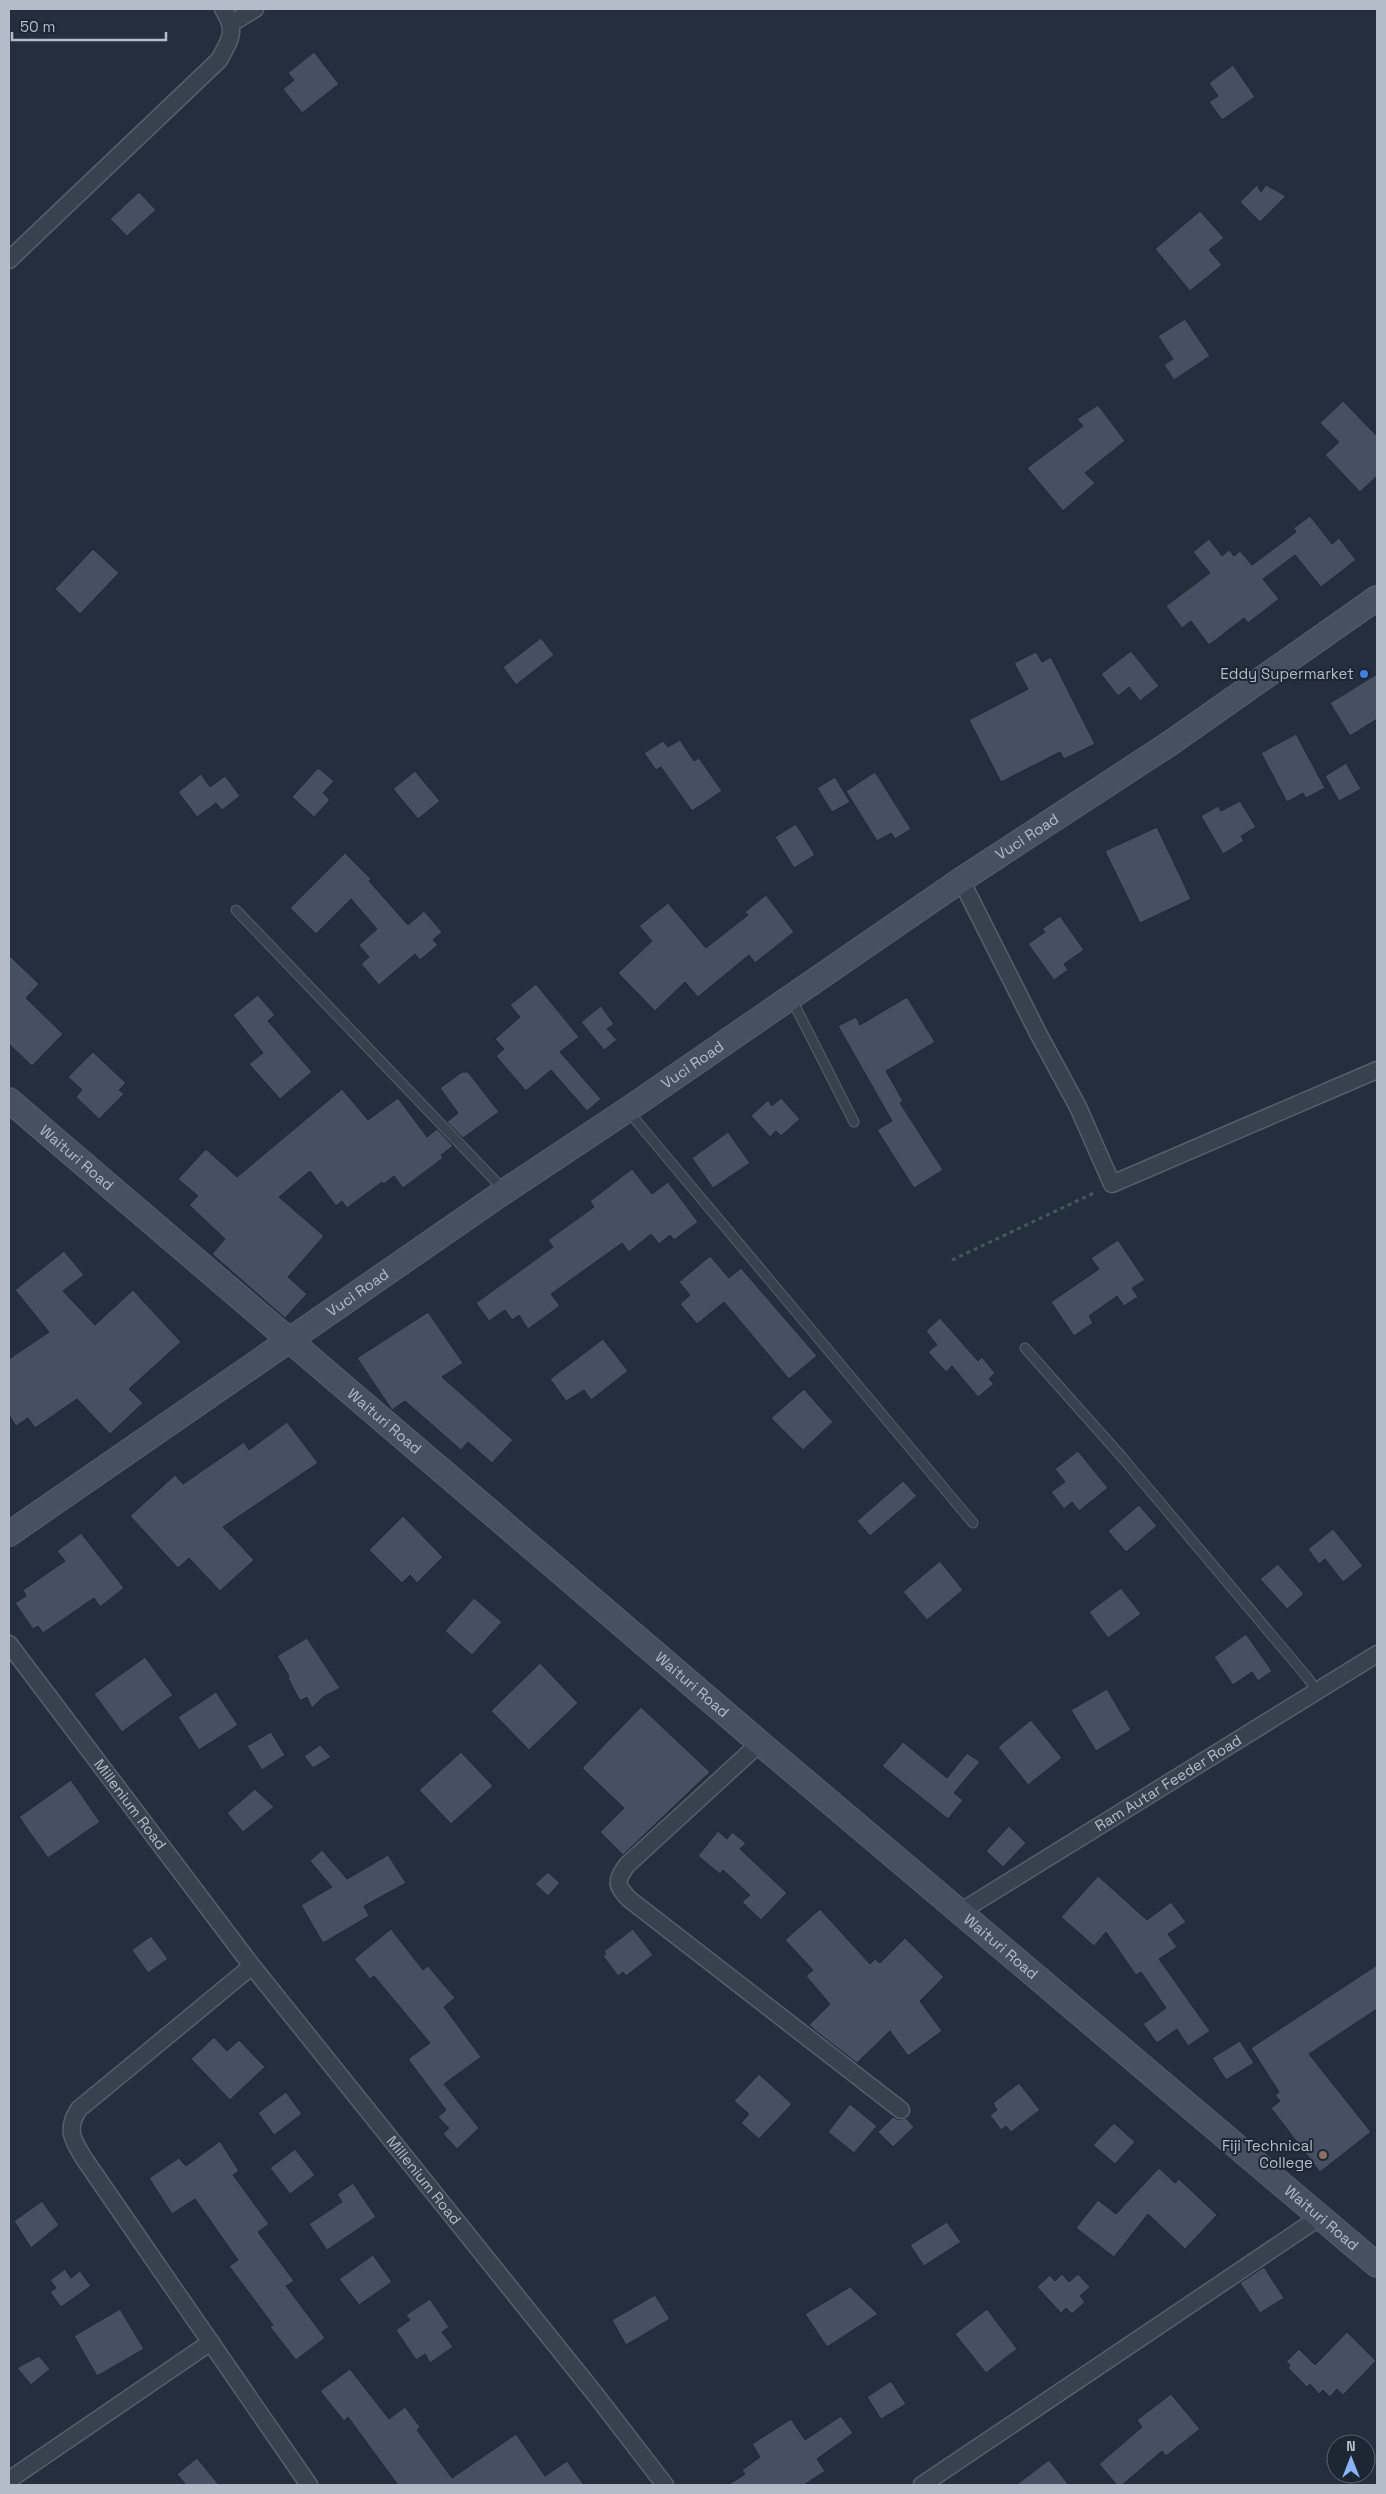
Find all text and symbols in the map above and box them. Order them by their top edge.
scale bar [12,10,166,42]
text: 50 m [20,17,55,36]
place label: Eddy Supermarket [1220,664,1354,683]
marker: Eddy Supermarket [1358,668,1370,680]
street label: Vuci Road [992,809,1062,864]
street label: Vuci Road [657,1036,727,1093]
street label: Waituri Road [36,1121,118,1194]
street label: Vuci Road [323,1264,392,1321]
street label: Waituri Road [344,1384,425,1458]
street label: Waituri Road [651,1647,733,1721]
street label: Ram Autar Feeder Road [1091,1730,1245,1835]
street label: Millenium Road [90,1755,171,1853]
street label: Waituri Road [960,1910,1042,1983]
street label: Millenium Road [383,2132,465,2228]
place label: Fiji Technical College [1222,2136,1313,2172]
marker: Fiji Technical College [1317,2149,1329,2161]
street label: Waituri Road [1281,2181,1363,2254]
north arrow [1326,2434,1376,2484]
text: N [1346,2437,1356,2455]

